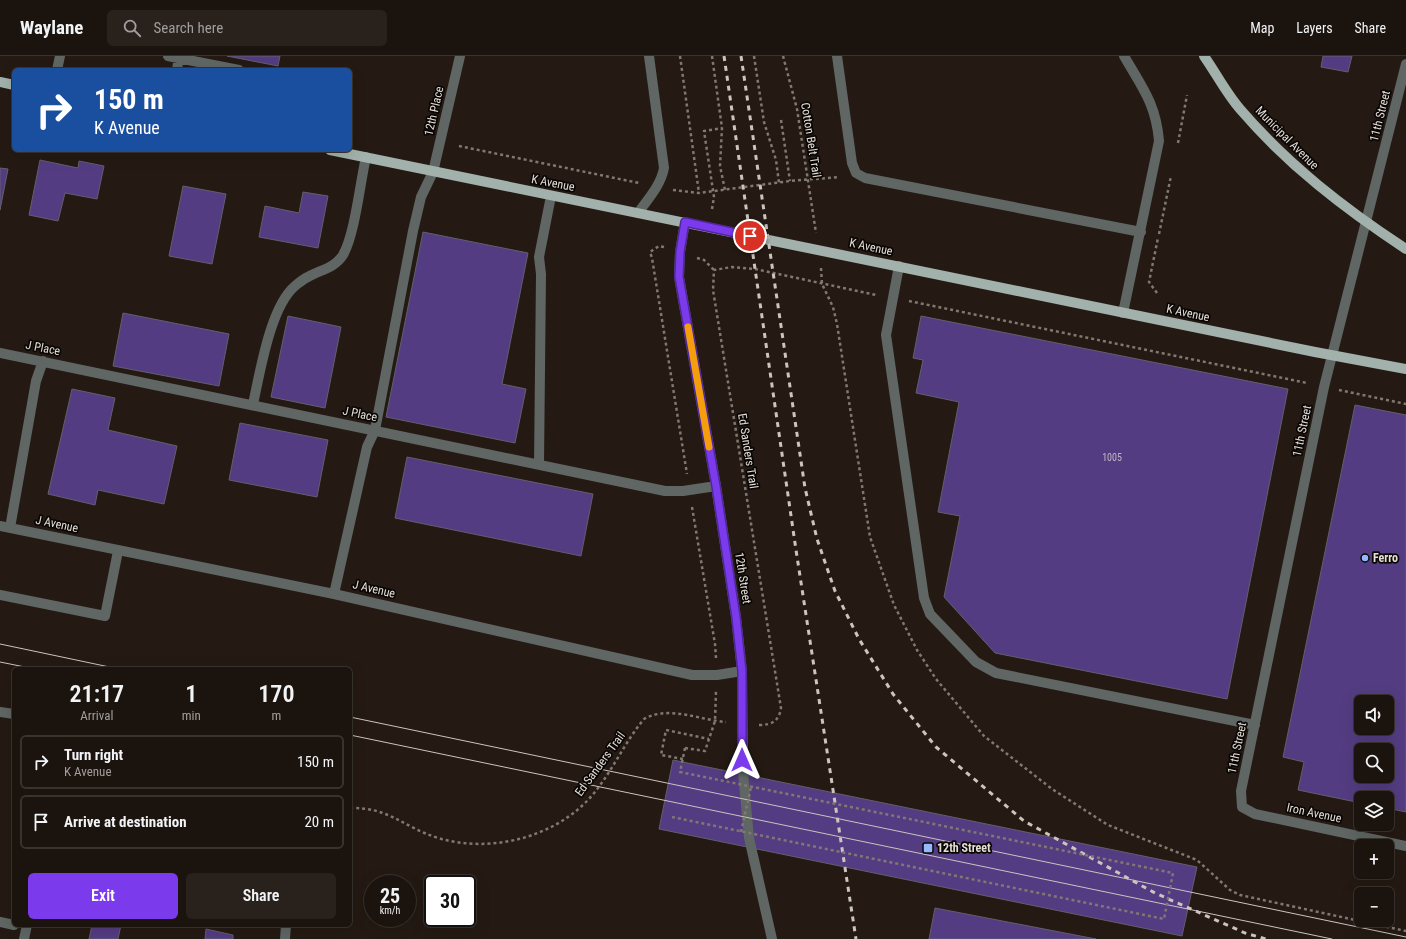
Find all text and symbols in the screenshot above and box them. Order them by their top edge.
search box [107,10,387,46]
text: Waylane [20,16,83,39]
icon: search [121,17,143,39]
text: Search here [153,19,223,37]
text: Map [1250,20,1274,36]
text: Layers [1296,20,1333,36]
text: Share [1355,20,1386,36]
text: 150 m [94,83,164,116]
icon: right [28,84,80,136]
street label: 12th Place [422,85,447,137]
street label: 11th Street [1367,89,1393,143]
street label: Cotton Belt Trail [798,101,824,179]
street label: Municipal Avenue [1253,104,1322,173]
text: K Avenue [94,117,160,138]
street label: K Avenue [530,172,576,194]
pin [733,219,767,253]
icon: arrive [739,225,761,247]
street label: K Avenue [848,236,894,258]
street label: K Avenue [1165,302,1211,324]
street label: J Place [25,338,62,358]
street label: J Place [341,404,379,425]
street label: 11th Street [1290,404,1314,458]
street label: Ed Sanders Trail [735,412,761,490]
house number: 1005 [1102,452,1122,463]
street label: J Avenue [34,513,80,535]
street label: 12th Street [732,551,754,605]
place label: Ferro [1373,551,1398,565]
marker: Ferro [1360,553,1370,563]
street label: J Avenue [351,577,397,601]
text: 21:17 [70,680,124,708]
text: 1 [185,680,197,708]
text: 170 [258,680,294,708]
map controls [1354,695,1394,927]
button: sound [1354,695,1394,735]
text: Arrival [80,708,113,723]
text: min [182,708,201,723]
text: m [271,708,281,723]
street label: 11th Street [1225,721,1249,775]
street label: Ed Sanders Trail [572,729,628,799]
position arrow [721,739,763,781]
button: search [1354,743,1394,783]
text: Turn right [64,746,123,764]
icon: right [30,751,52,773]
text: 150 m [297,753,334,771]
text: K Avenue [64,764,112,779]
button: layers [1354,791,1394,831]
street label: Iron Avenue [1285,800,1343,826]
icon: arrive [30,811,52,833]
text: Arrive at destination [64,813,187,831]
text: 20 m [304,813,334,831]
button: + [1354,839,1394,879]
place label: 12th Street [937,841,991,855]
marker: 12th Street [922,842,934,854]
button: Exit [28,873,178,919]
button: Share [186,873,336,919]
speed limit sign: 30 [424,875,476,927]
text: 25 [380,884,400,908]
button: − [1354,887,1394,927]
text: km/h [380,905,400,916]

